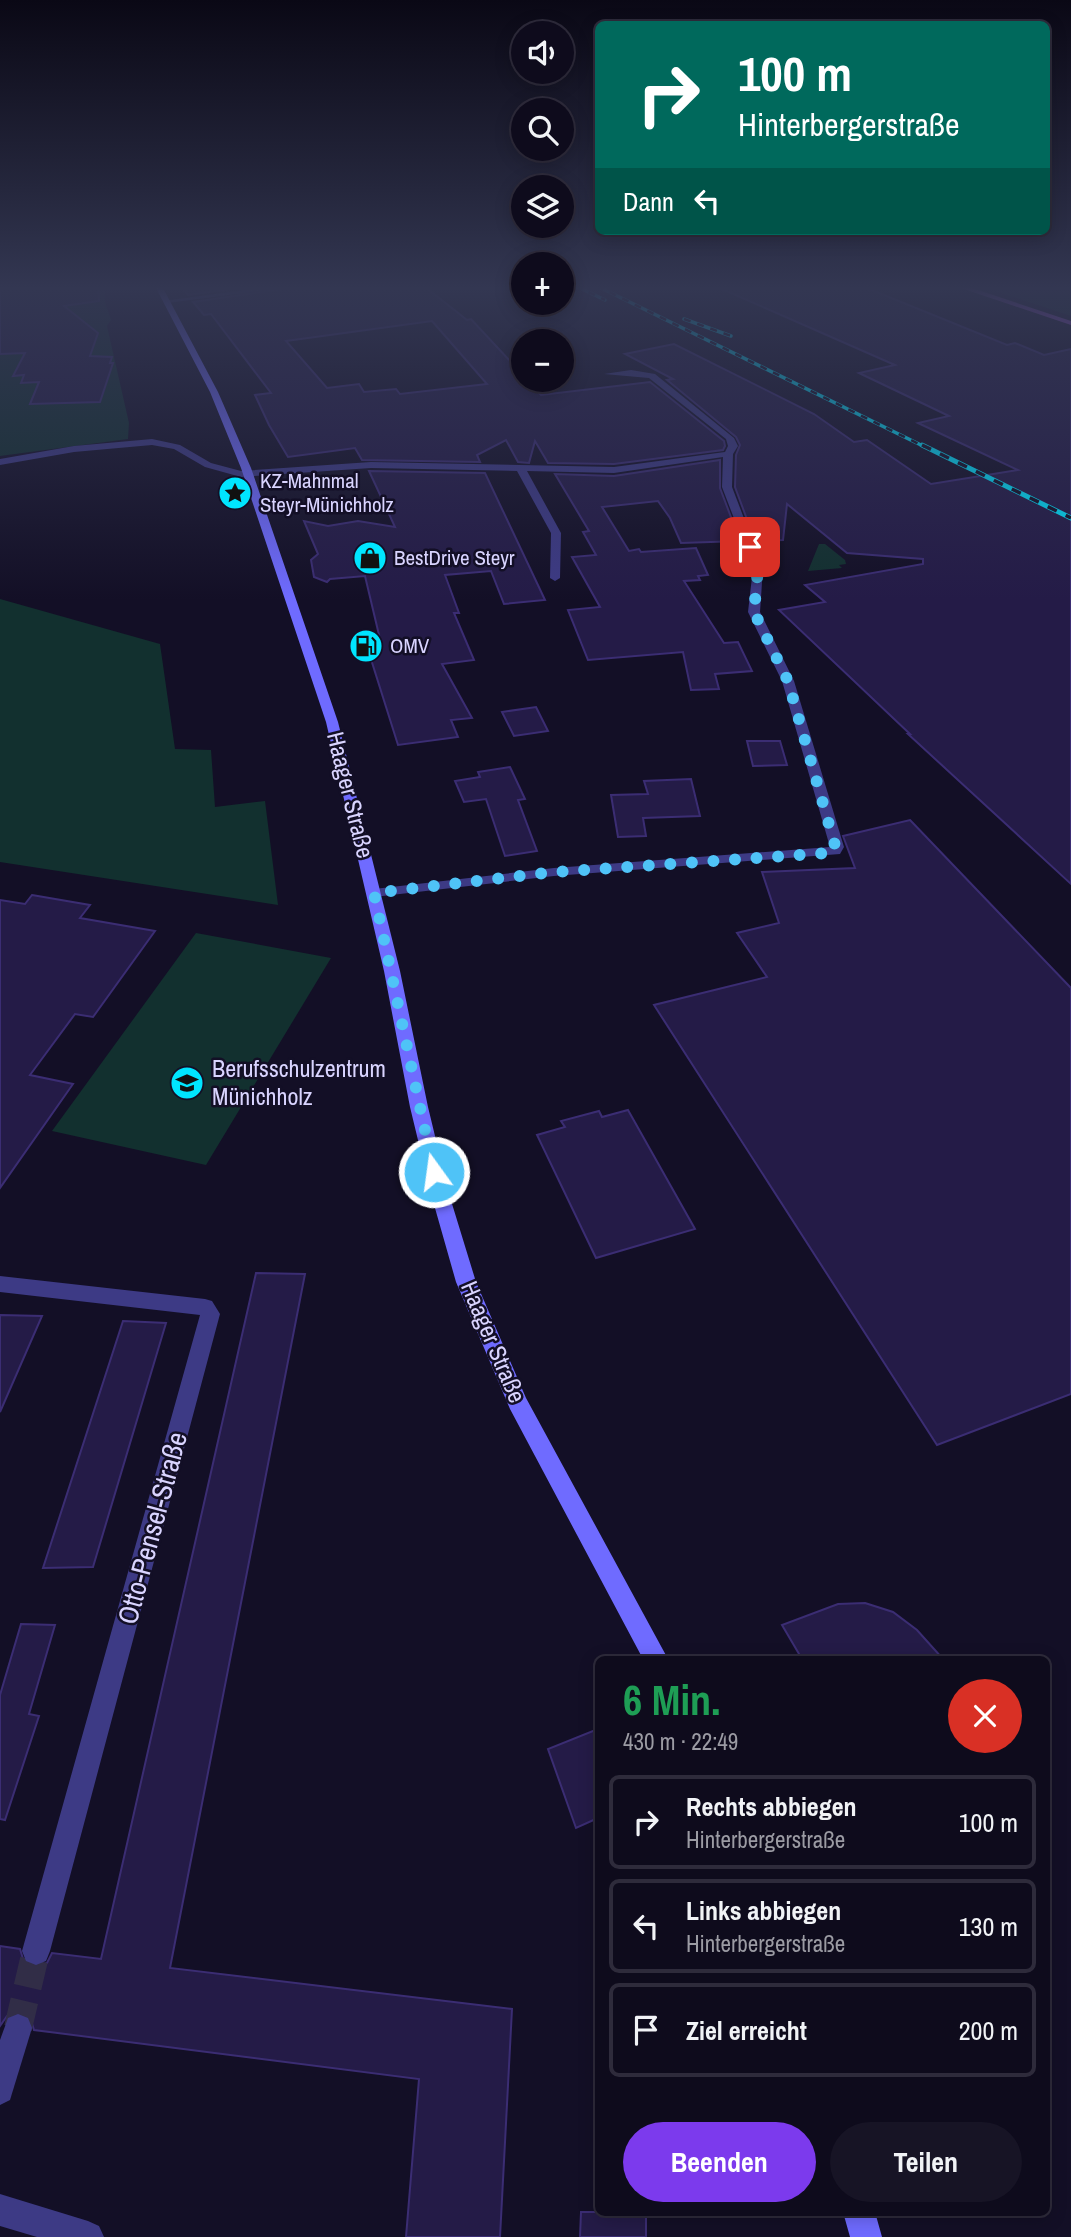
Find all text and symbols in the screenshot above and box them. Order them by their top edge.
map controls [511,21,574,392]
button: sound [511,21,574,84]
text: 100 m [738,40,852,106]
icon: right [623,49,714,140]
button: search [511,98,574,161]
text: Hinterbergerstraße [738,103,960,146]
button: layers [511,175,574,238]
icon: left [688,182,726,220]
text: Dann [623,184,674,219]
button: + [511,252,574,315]
button: − [511,329,574,392]
place label: KZ-Mahnmal Steyr-Münichholz [260,466,394,519]
place icon: KZ-Mahnmal Steyr-Münichholz [216,474,254,512]
pin [720,517,780,577]
icon: arrive [731,528,769,566]
shop icon: BestDrive Steyr [351,539,389,577]
place label: BestDrive Steyr [394,543,515,572]
fuel station icon: OMV [347,627,385,665]
place label: OMV [390,631,430,660]
street label: Haager Straße [320,728,382,861]
place label: Berufsschulzentrum Münichholz [212,1052,386,1112]
school or university icon: Berufsschulzentrum Münichholz [168,1064,206,1102]
position arrow [397,1135,471,1209]
street label: Haager Straße [454,1276,534,1407]
street label: Otto-Pensel-Straße [108,1428,196,1628]
text: 6 Min. [623,1672,721,1728]
button: close [948,1679,1022,1753]
text: 430 m · 22:49 [623,1726,738,1757]
text: Rechts abbiegen [686,1789,857,1824]
icon: right [627,1803,665,1841]
text: 100 m [959,1805,1018,1840]
text: Hinterbergerstraße [686,1824,845,1855]
text: Links abbiegen [686,1893,841,1928]
icon: left [627,1907,665,1945]
text: 130 m [959,1909,1018,1944]
text: Hinterbergerstraße [686,1928,845,1959]
icon: arrive [627,2011,665,2049]
text: Ziel erreicht [686,2013,807,2048]
text: 200 m [959,2013,1018,2048]
button: Beenden [623,2122,816,2202]
button: Teilen [830,2122,1022,2202]

